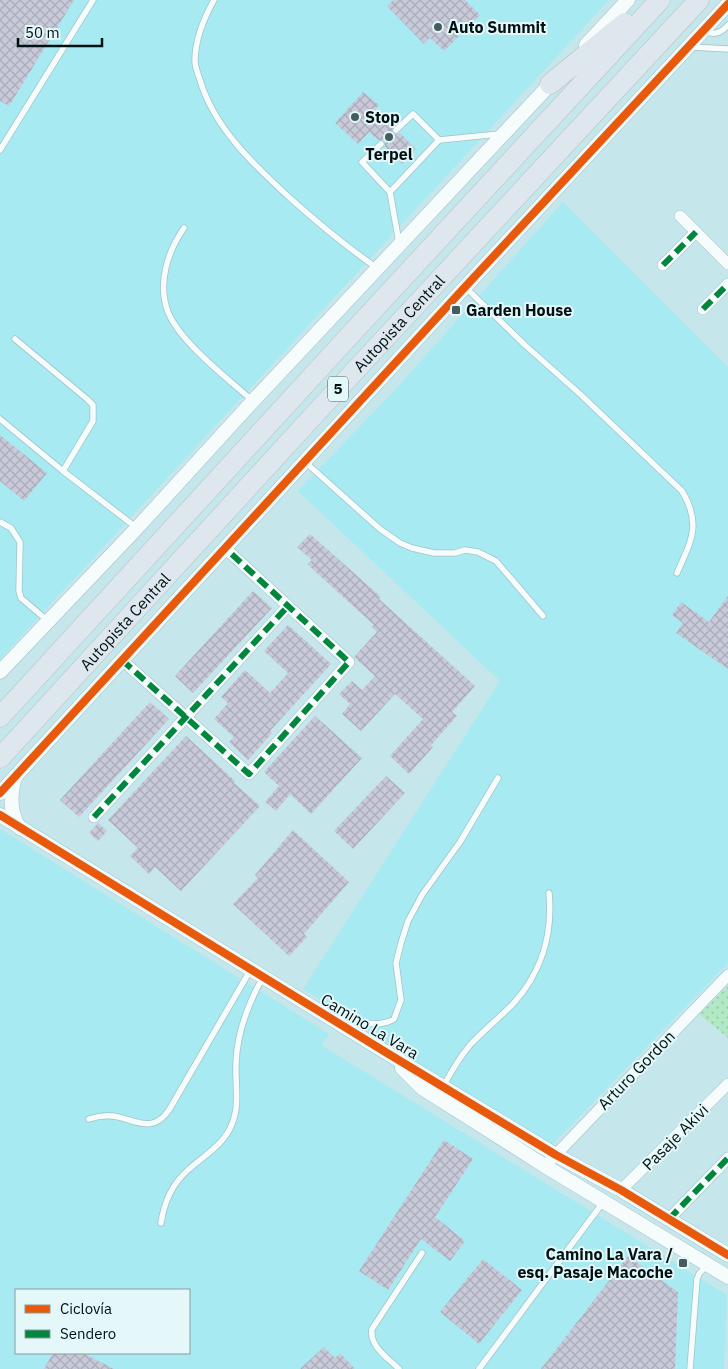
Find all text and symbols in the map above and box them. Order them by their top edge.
scale bar [18,15,101,47]
place label: Auto Summit [448,17,546,37]
marker: Auto Summit [432,21,444,33]
text: 50 m [25,23,60,42]
place label: Stop [365,107,400,127]
marker: Stop [349,111,361,123]
marker: Terpel [383,131,395,143]
place label: Terpel [365,144,413,164]
street label: Autopista Central [349,271,449,376]
place label: Garden House [466,300,572,320]
marker: Garden House [450,304,462,316]
road number: 5 [328,376,348,402]
street label: Autopista Central [75,569,175,674]
street label: Camino La Vara [317,989,423,1063]
street label: Arturo Gordon [593,1026,679,1114]
street label: Pasaje Akivi [638,1100,712,1174]
place label: Camino La Vara / esq. Pasaje Macoche [517,1244,673,1282]
marker: Camino La Vara / esq. Pasaje Macoche [677,1257,689,1269]
legend [15,1289,190,1354]
text: Ciclovía [60,1299,112,1318]
text: Sendero [60,1324,116,1343]

